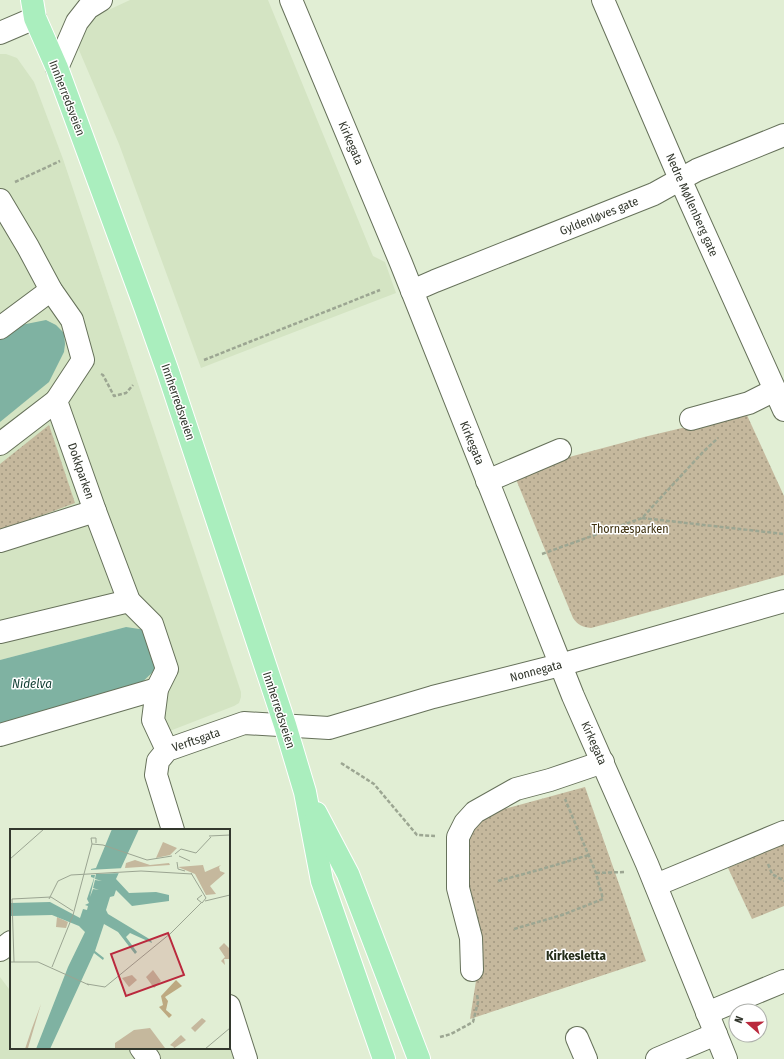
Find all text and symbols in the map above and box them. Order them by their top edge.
street label: Innherredsveien [46,58,88,138]
street label: Kirkegata [336,119,366,167]
street label: Nedre Møllenberg gate [663,151,721,259]
street label: Gyldenløves gate [558,194,640,238]
street label: Innherredsveien [158,362,198,442]
street label: Kirkegata [457,419,487,467]
street label: Dokkparken [65,441,97,501]
park label: Thornæsparken [591,522,669,536]
street label: Nonnegata [509,657,564,685]
street label: Innherredsveien [260,670,298,750]
water label: Nidelva [12,676,52,691]
street label: Kirkegata [578,719,610,767]
street label: Verftsgata [170,725,222,755]
inset map [10,829,230,1049]
district label: Kirkesletta [546,948,607,963]
north arrow [728,1003,768,1043]
text: N [732,1014,746,1025]

